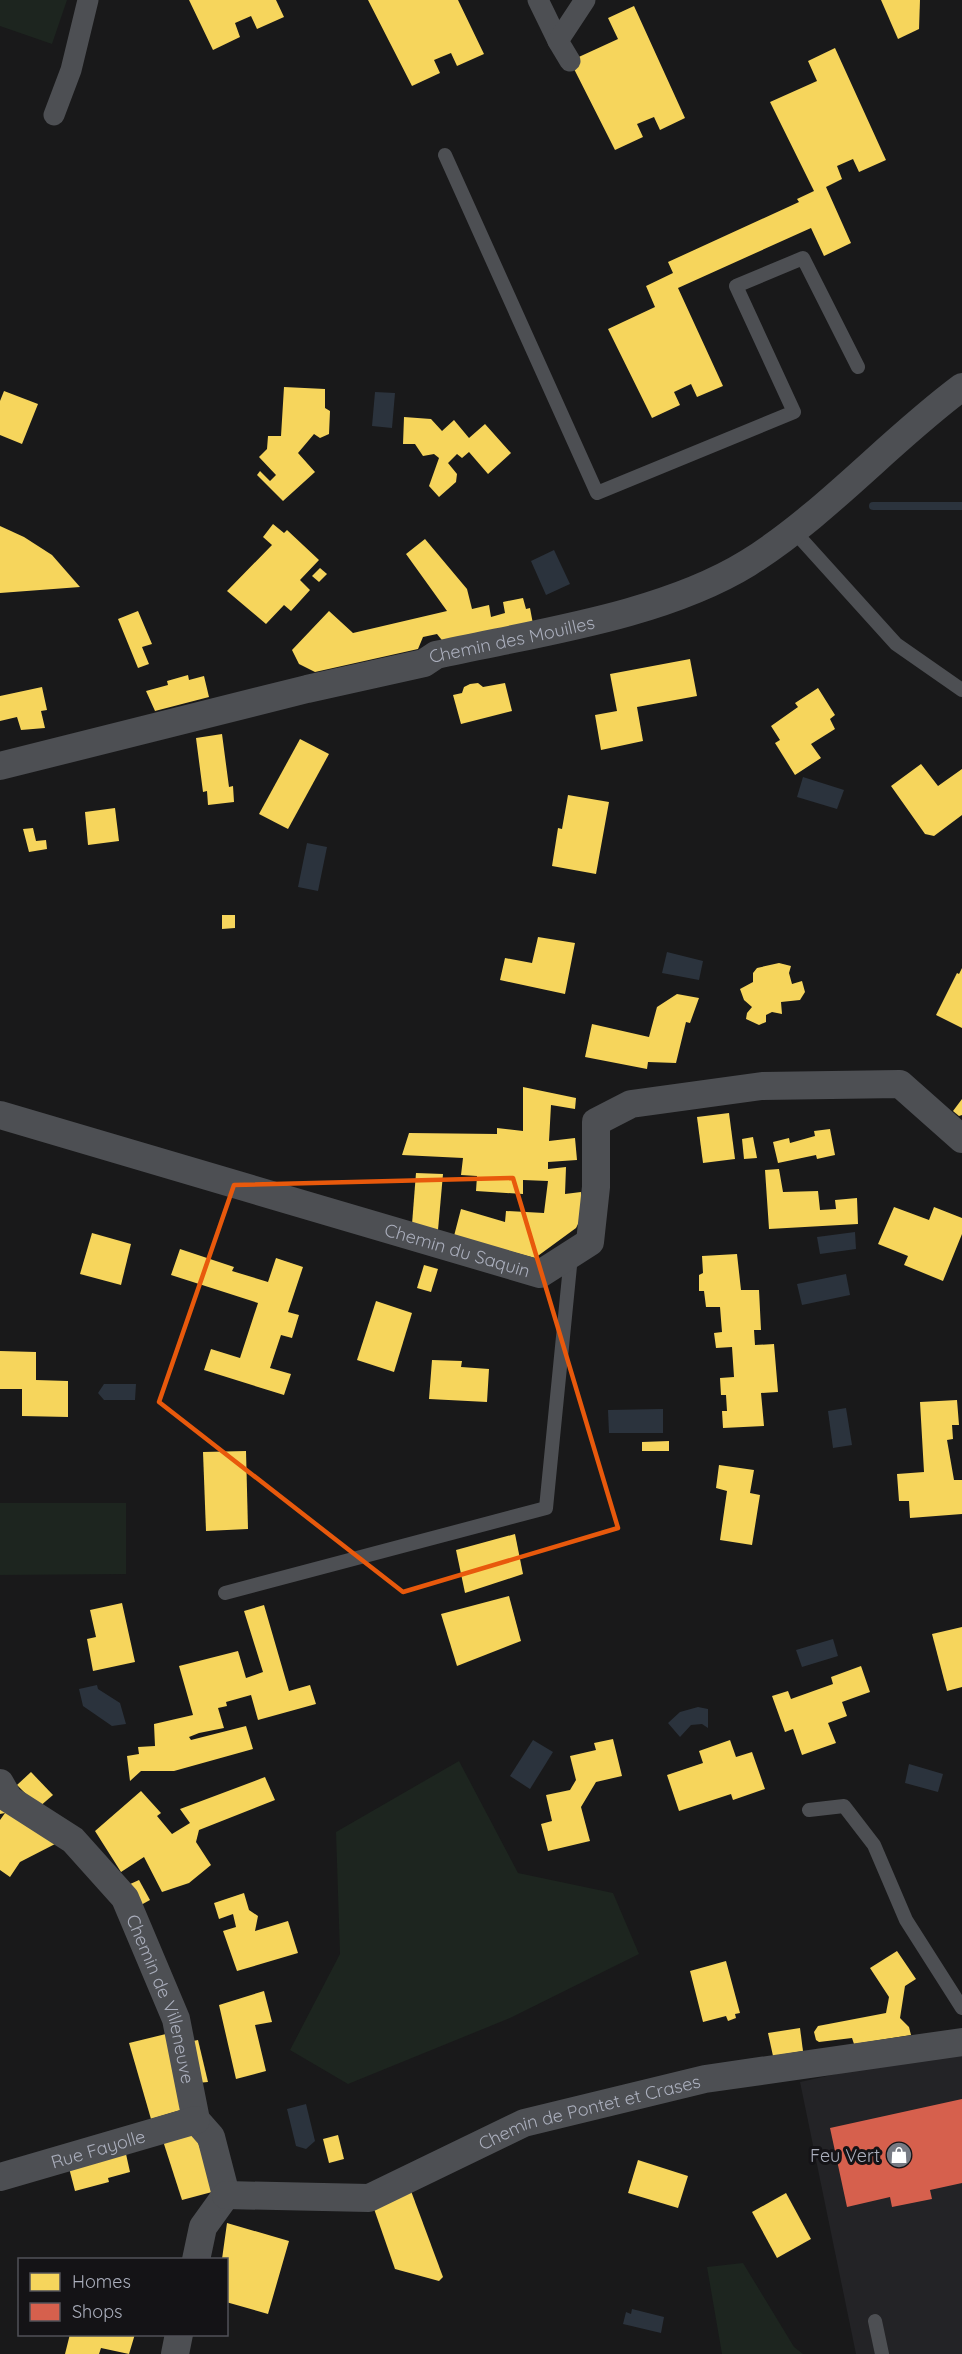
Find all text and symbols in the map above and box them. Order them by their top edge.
street label: Chemin des Mouilles [424,610,597,669]
street label: Chemin du Saquin [382,1217,533,1282]
street label: Chemin de Villeneuve [122,1911,200,2086]
street label: Chemin de Pontet et Crases [474,2069,703,2155]
street label: Rue Fayolle [48,2124,148,2173]
shop icon: Feu Vert [884,2140,914,2170]
place label: Feu Vert [810,2144,880,2167]
legend [18,2258,228,2336]
text: Homes [72,2270,131,2293]
text: Shops [72,2300,123,2323]

